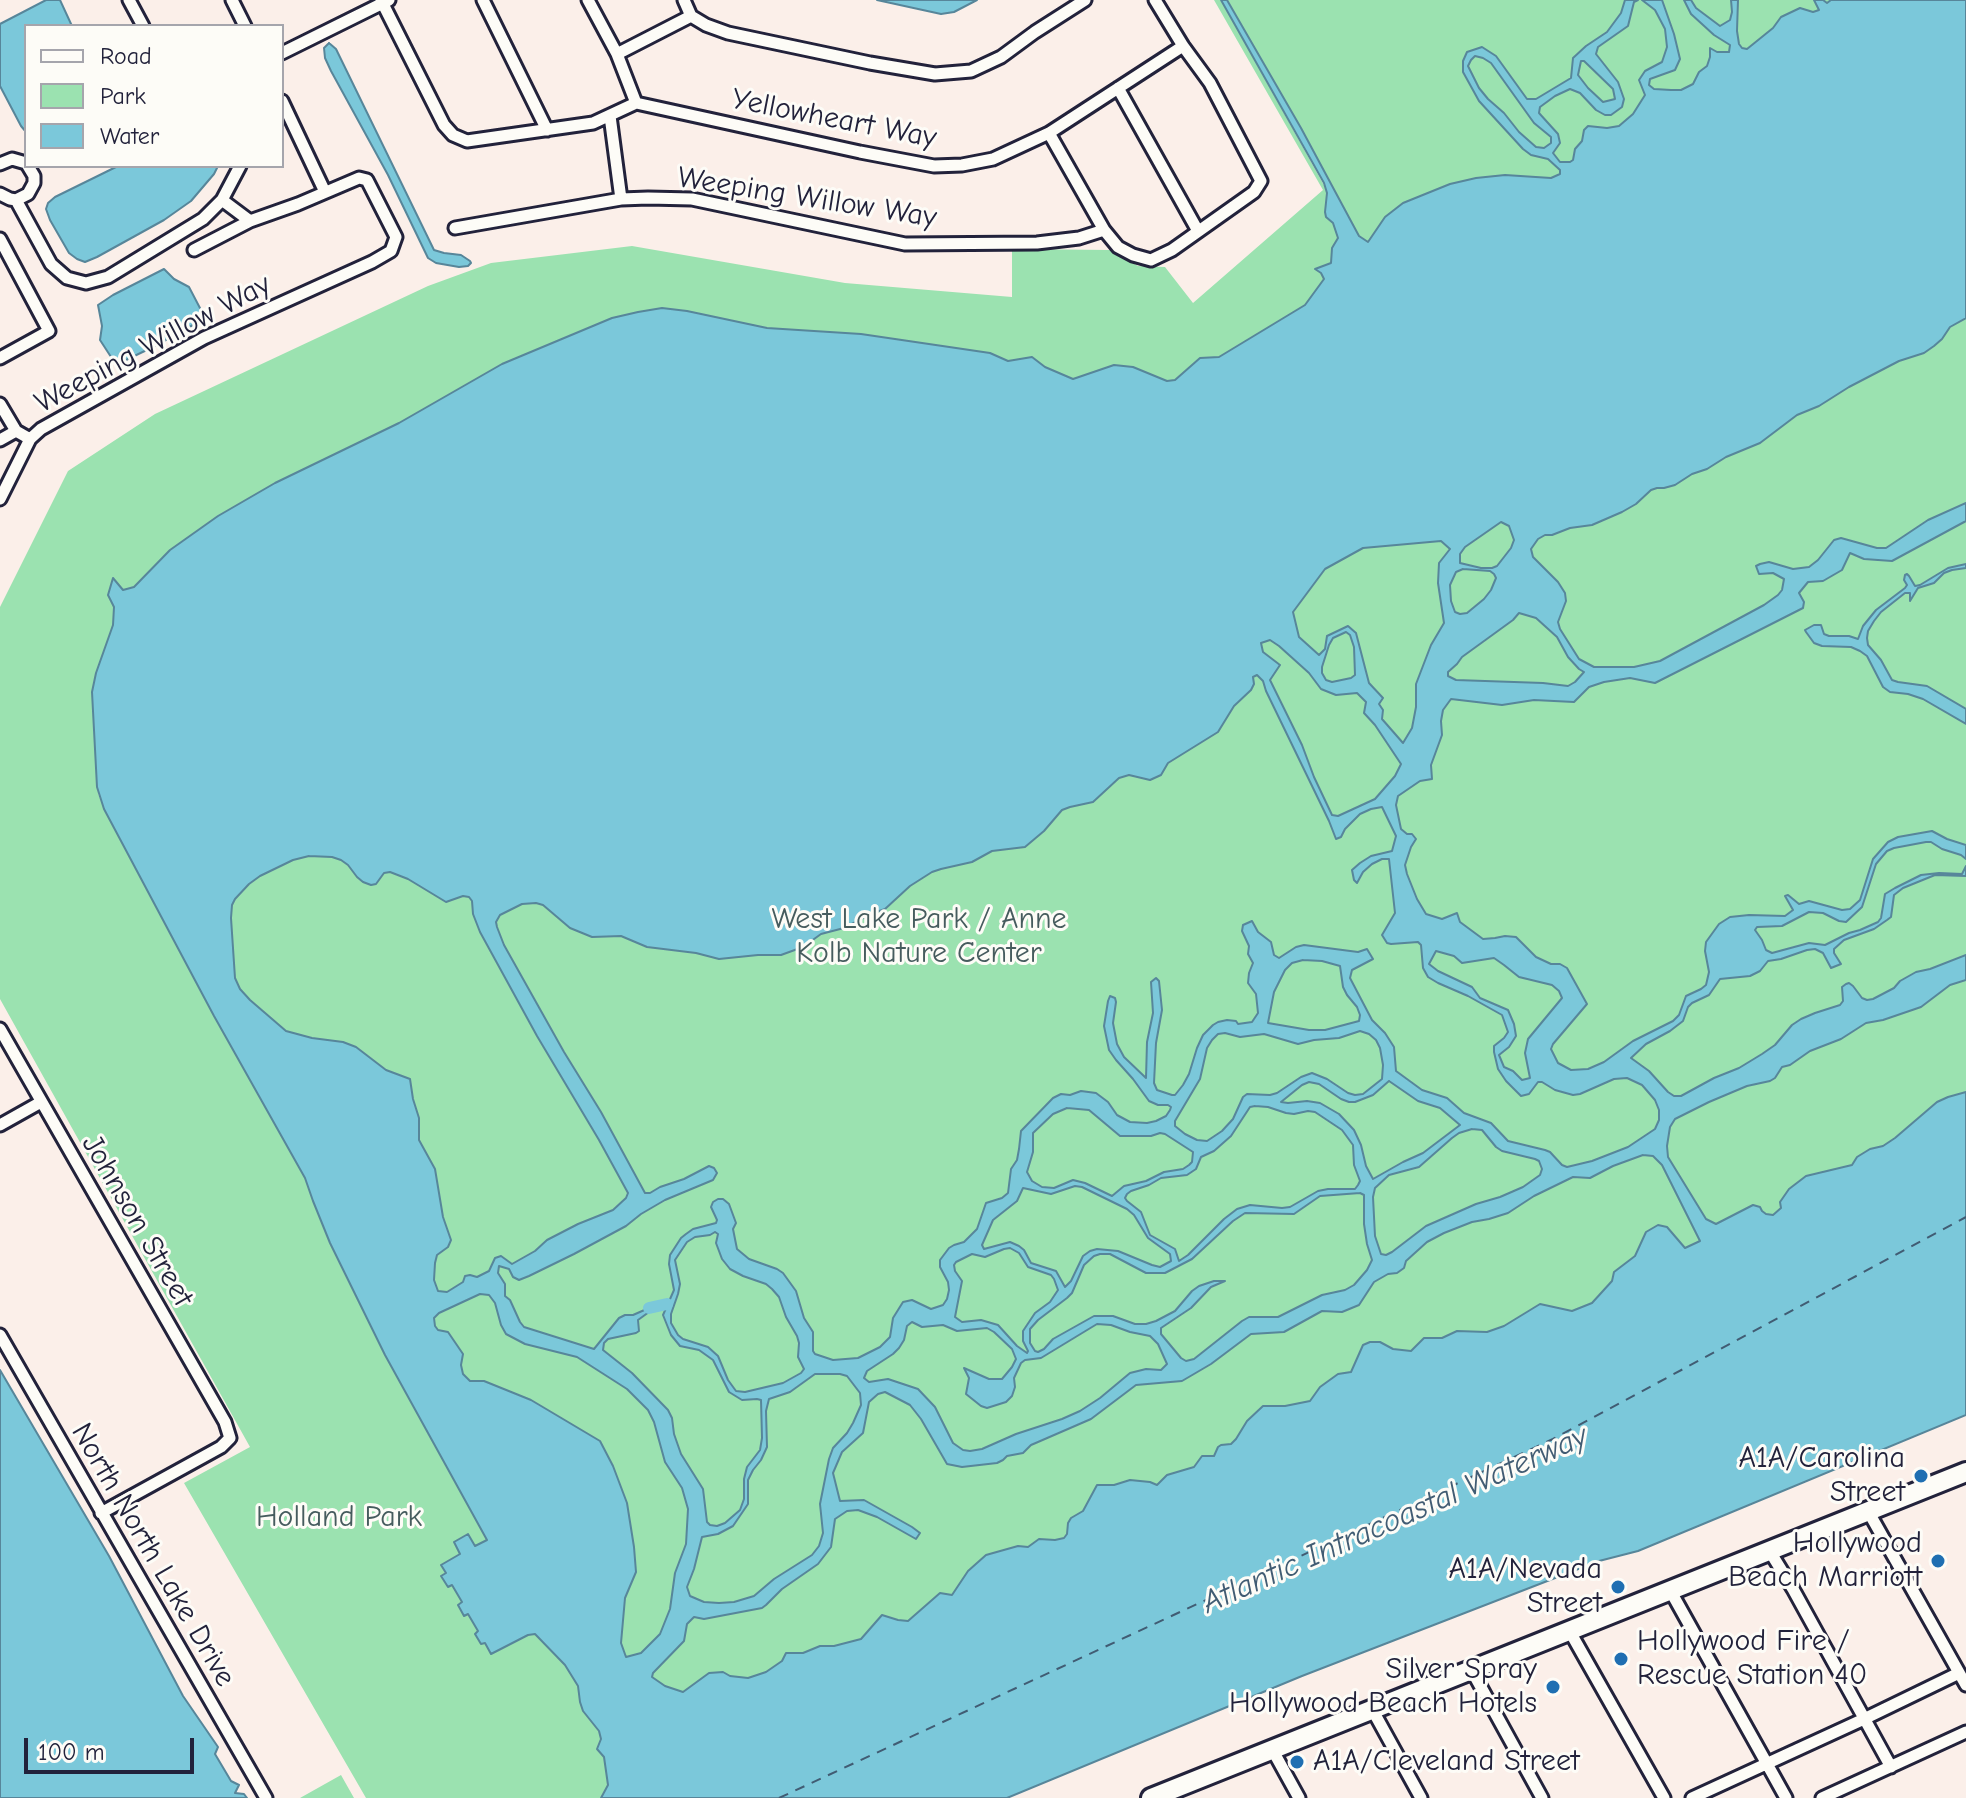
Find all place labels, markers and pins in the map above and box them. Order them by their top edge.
place label: A1A/Carolina Street [1739,1441,1905,1512]
marker: A1A/Carolina Street [1912,1467,1930,1485]
place label: Hollywood Beach Marriott [1728,1526,1922,1596]
place label: A1A/Nevada Street [1449,1552,1602,1622]
marker: Hollywood Beach Marriott [1929,1552,1947,1570]
marker: A1A/Nevada Street [1609,1578,1627,1596]
place label: Hollywood Fire / Rescue Station 40 [1637,1624,1867,1694]
marker: Hollywood Fire / Rescue Station 40 [1612,1650,1630,1668]
place label: Silver Spray Hollywood Beach Hotels [1229,1652,1537,1722]
marker: Silver Spray Hollywood Beach Hotels [1544,1678,1562,1696]
place label: A1A/Cleveland Street [1313,1744,1579,1780]
marker: A1A/Cleveland Street [1288,1753,1306,1771]

